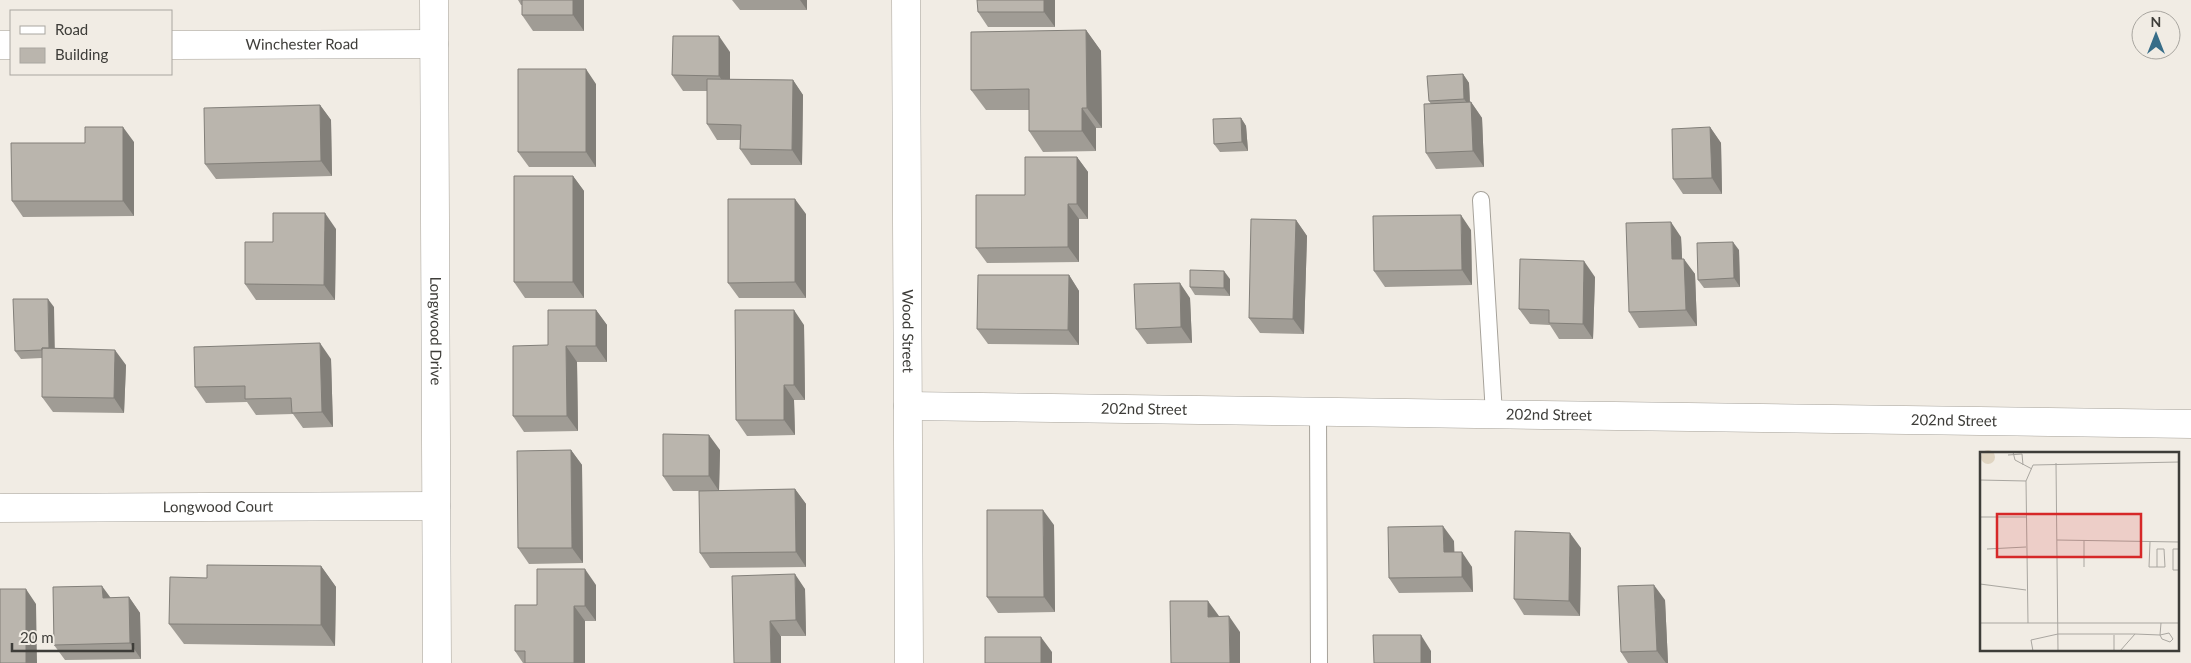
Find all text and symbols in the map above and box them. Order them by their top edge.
legend [10,10,172,75]
north arrow [2131,10,2181,60]
text: N [2151,13,2161,30]
text: Road [55,20,88,38]
street label: Winchester Road [245,34,359,53]
text: Building [55,45,108,63]
street label: Longwood Drive [427,277,446,385]
street label: Wood Street [899,289,918,373]
street label: 202nd Street [1101,399,1188,418]
street label: 202nd Street [1506,404,1593,424]
street label: 202nd Street [1911,410,1998,429]
inset map [1980,452,2178,650]
street label: Longwood Court [163,497,274,515]
scale bar [12,620,134,652]
text: 20 m [20,628,54,646]

